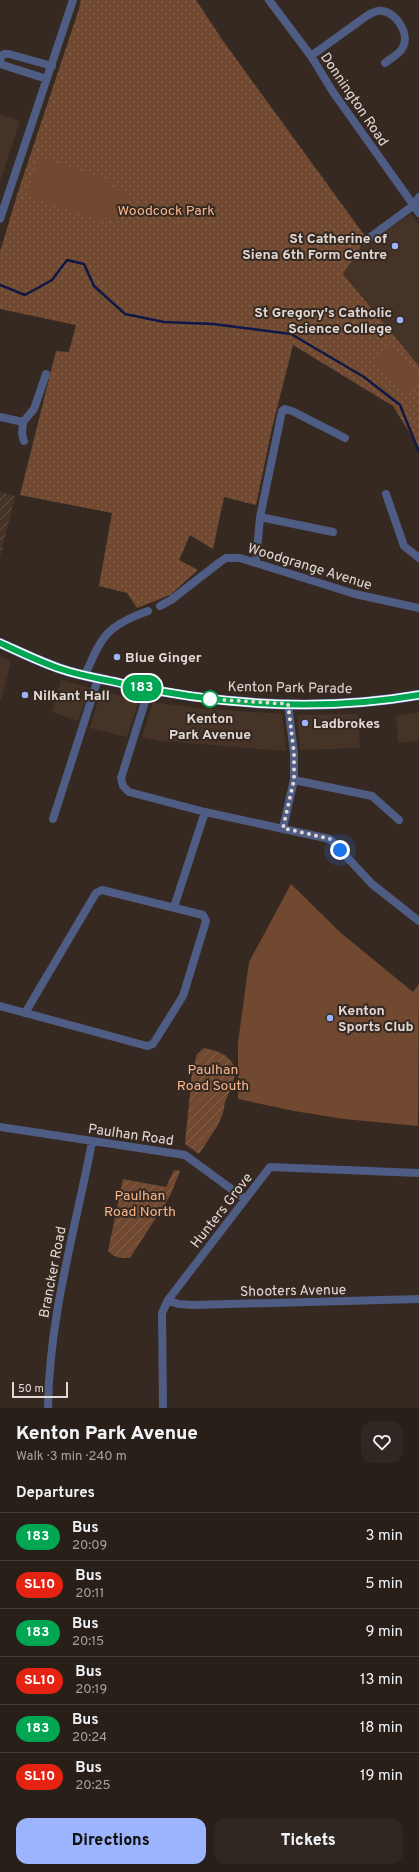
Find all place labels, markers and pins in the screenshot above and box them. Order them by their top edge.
place label: St Catherine of Siena 6th Form Centre [242,231,387,264]
marker: St Catherine of Siena 6th Form Centre [390,241,400,251]
place label: St Gregory's Catholic Science College [254,305,392,338]
marker: St Gregory's Catholic Science College [395,315,405,325]
place label: Blue Ginger [125,650,202,667]
marker: Blue Ginger [112,652,122,662]
place label: Nilkant Hall [33,688,110,705]
marker: Nilkant Hall [20,690,30,700]
marker: Kenton Park Avenue [201,690,219,708]
place label: Kenton Park Avenue [169,711,251,744]
place label: Ladbrokes [313,716,380,733]
marker: Ladbrokes [300,718,310,728]
place label: Kenton Sports Club [338,1003,414,1036]
marker: Kenton Sports Club [325,1013,335,1023]

